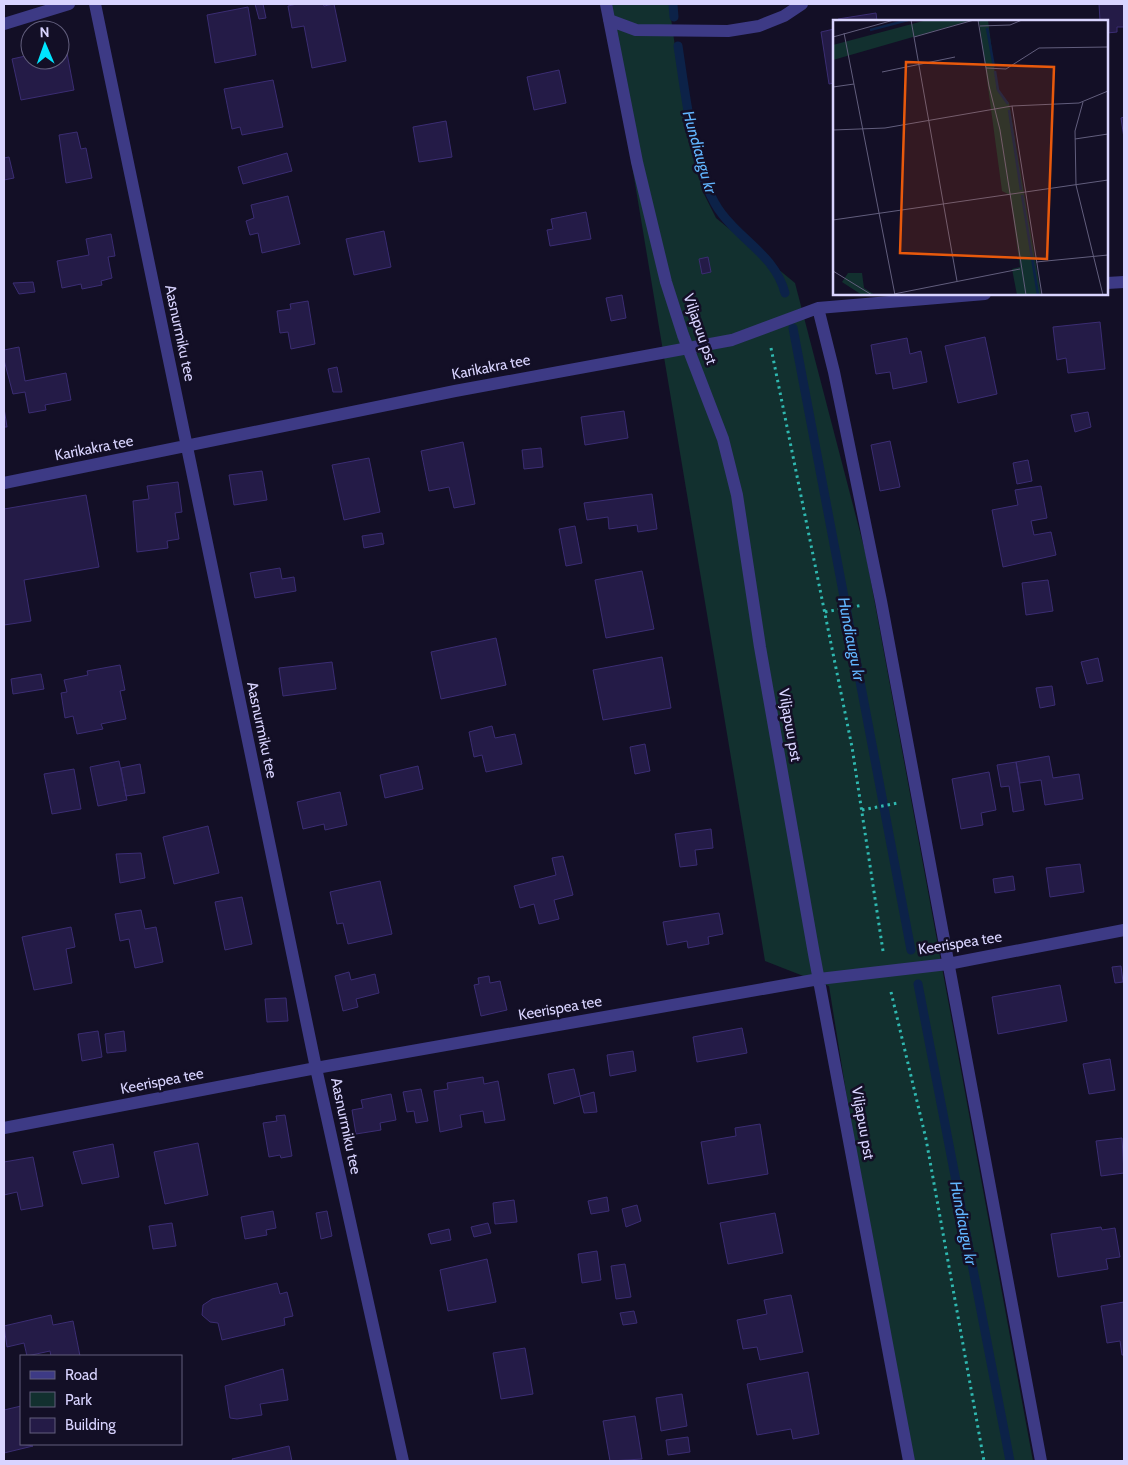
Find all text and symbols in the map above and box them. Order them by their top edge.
north arrow [20,20,70,70]
inset map [833,20,1108,295]
text: N [39,23,50,41]
water label: Hundiaugu kr [679,108,721,197]
street label: Aasnurmiku tee [161,283,199,383]
street label: Viljapuu pst [679,291,721,367]
street label: Karikakra tee [450,350,532,383]
street label: Karikakra tee [53,431,135,464]
water label: Hundiaugu kr [834,595,869,684]
street label: Aasnurmiku tee [243,680,281,780]
street label: Viljapuu pst [775,687,805,763]
street label: Keerispea tee [917,927,1003,958]
street label: Keerispea tee [517,992,603,1024]
street label: Keerispea tee [119,1064,205,1098]
street label: Aasnurmiku tee [327,1076,365,1176]
street label: Viljapuu pst [848,1085,878,1161]
water label: Hundiaugu kr [946,1179,981,1268]
legend [20,1355,182,1445]
text: Road [65,1366,98,1384]
text: Park [65,1391,92,1409]
text: Building [65,1416,116,1434]

